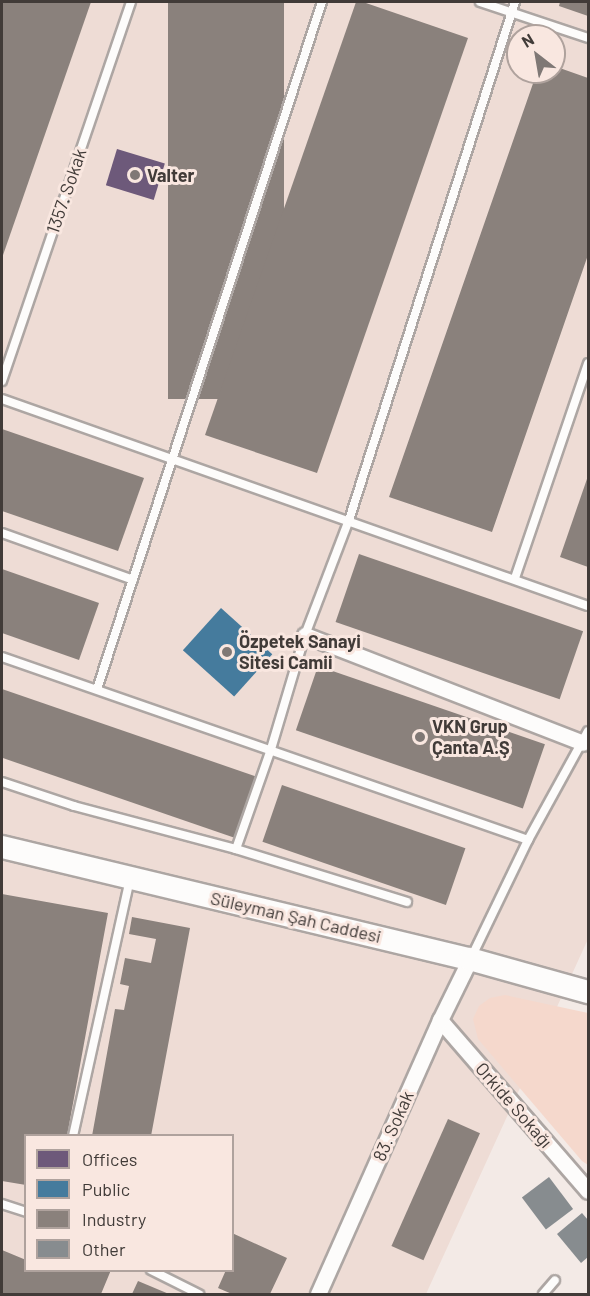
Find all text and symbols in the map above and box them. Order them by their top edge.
north arrow [506,24,566,84]
text: N [518,29,537,51]
street label: 1357. Sokak [41,146,91,236]
place label: Valter [147,164,194,186]
marker: Valter [128,168,142,182]
place label: Özpetek Sanayi Sitesi Camii [239,631,361,674]
marker: Özpetek Sanayi Sitesi Camii [220,645,234,659]
place label: VKN Grup Çanta A.Ş [432,716,510,758]
marker: VKN Grup Çanta A.Ş [413,730,427,744]
street label: Süleyman Şah Caddesi [208,887,384,947]
street label: Orkide Sokağı [471,1058,557,1152]
street label: 83. Sokak [368,1088,418,1164]
legend [24,1134,234,1272]
text: Offices [82,1148,138,1170]
text: Public [82,1178,130,1200]
text: Industry [82,1208,146,1230]
text: Other [82,1238,125,1260]

